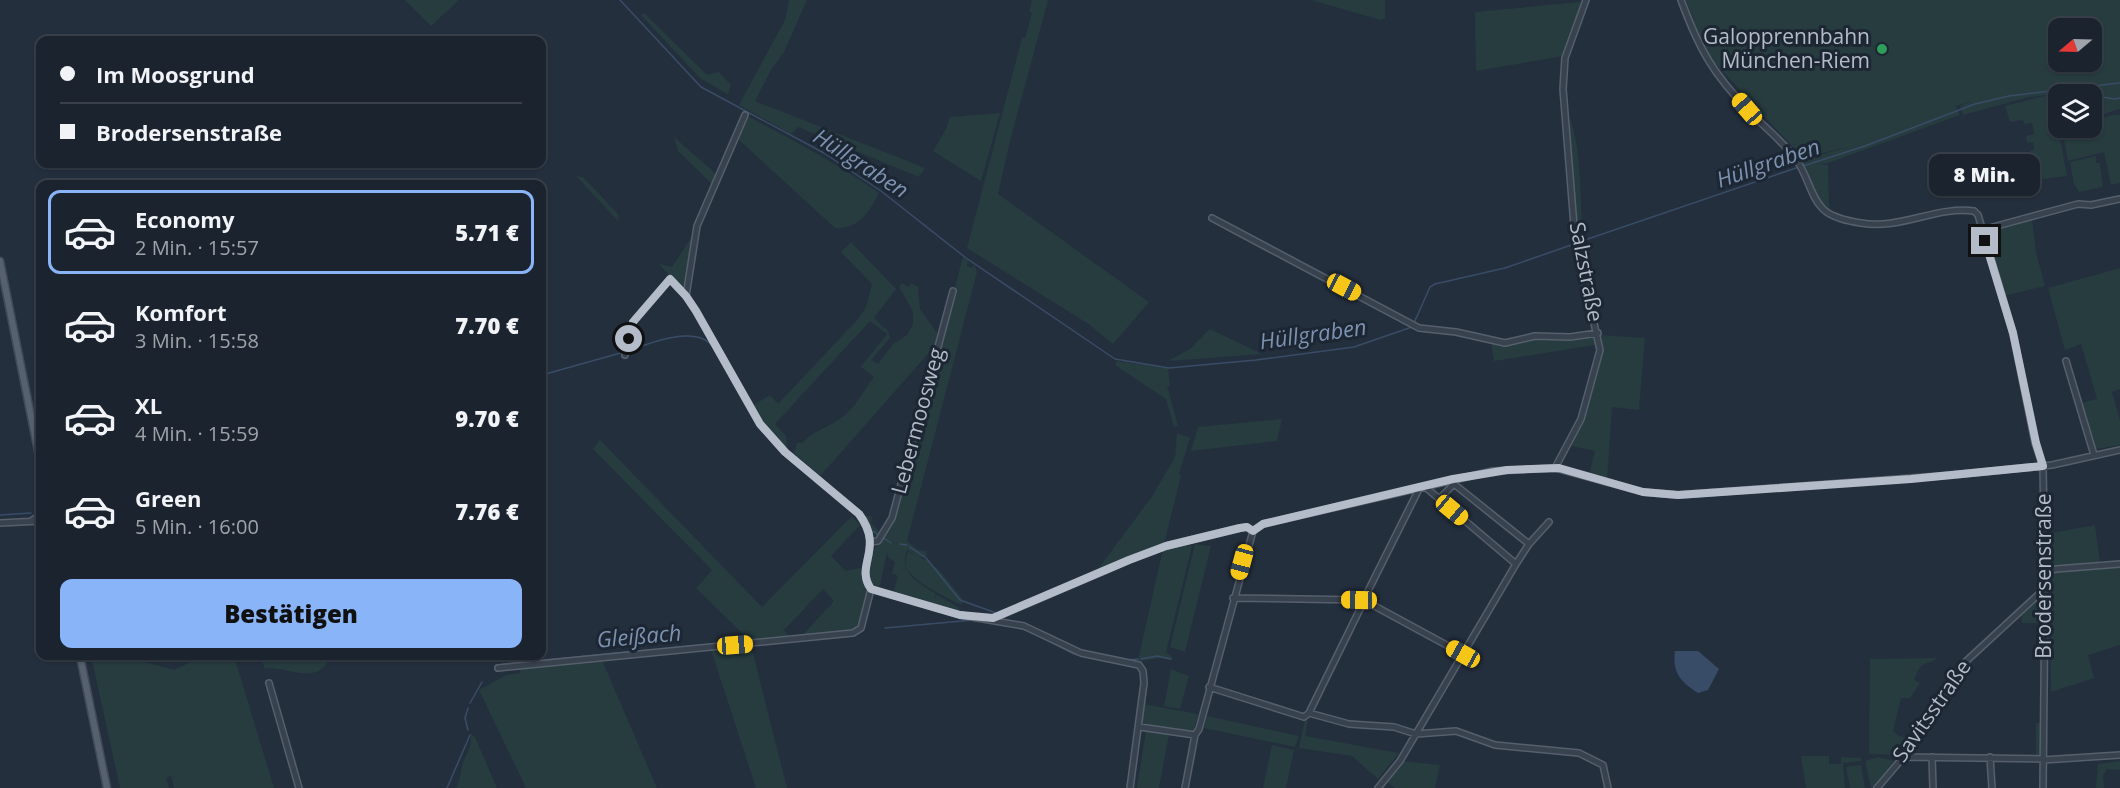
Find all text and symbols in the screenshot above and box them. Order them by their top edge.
north arrow [2048,18,2102,72]
map controls [2048,18,2102,138]
place label: Galopprennbahn München-Riem [1703,22,1870,74]
marker: Galopprennbahn München-Riem [1875,42,1889,56]
text: Im Moosgrund [96,59,255,89]
button: layers [2048,84,2102,138]
car [1728,90,1766,128]
text: Brodersenstraße [96,117,282,147]
water label: Hüllgraben [808,120,915,204]
water label: Hüllgraben [1712,130,1823,194]
callout: 8 Min. [1930,154,2040,196]
text: 8 Min. [1954,161,2015,188]
text: Economy [135,204,234,234]
icon: car [63,205,117,259]
text: 5.71 € [455,217,519,247]
street label: Salzstraße [1564,220,1610,324]
route end [1971,227,1998,254]
text: 2 Min. · 15:57 [135,234,259,261]
car [1324,271,1364,303]
text: Komfort [135,297,227,327]
icon: car [63,298,117,352]
text: 7.70 € [455,310,519,340]
water label: Hüllgraben [1257,311,1368,355]
route start [615,325,642,352]
text: 3 Min. · 15:58 [135,327,259,354]
street label: Lebermoosweg [884,345,950,497]
text: XL [135,390,162,420]
icon: car [63,391,117,445]
text: 9.70 € [455,403,519,433]
text: 4 Min. · 15:59 [135,420,259,447]
text: Green [135,483,201,513]
icon: car [63,484,117,538]
car [1432,492,1472,528]
street label: Brodersenstraße [2029,493,2057,659]
text: 7.76 € [455,496,519,526]
text: 5 Min. · 16:00 [135,513,259,540]
car [1229,542,1255,582]
button: Bestätigen [60,579,522,648]
car [1341,591,1377,609]
water label: Gleißach [595,616,682,654]
car [716,635,754,655]
car [1443,637,1483,671]
street label: Savitsstraße [1886,654,1977,767]

